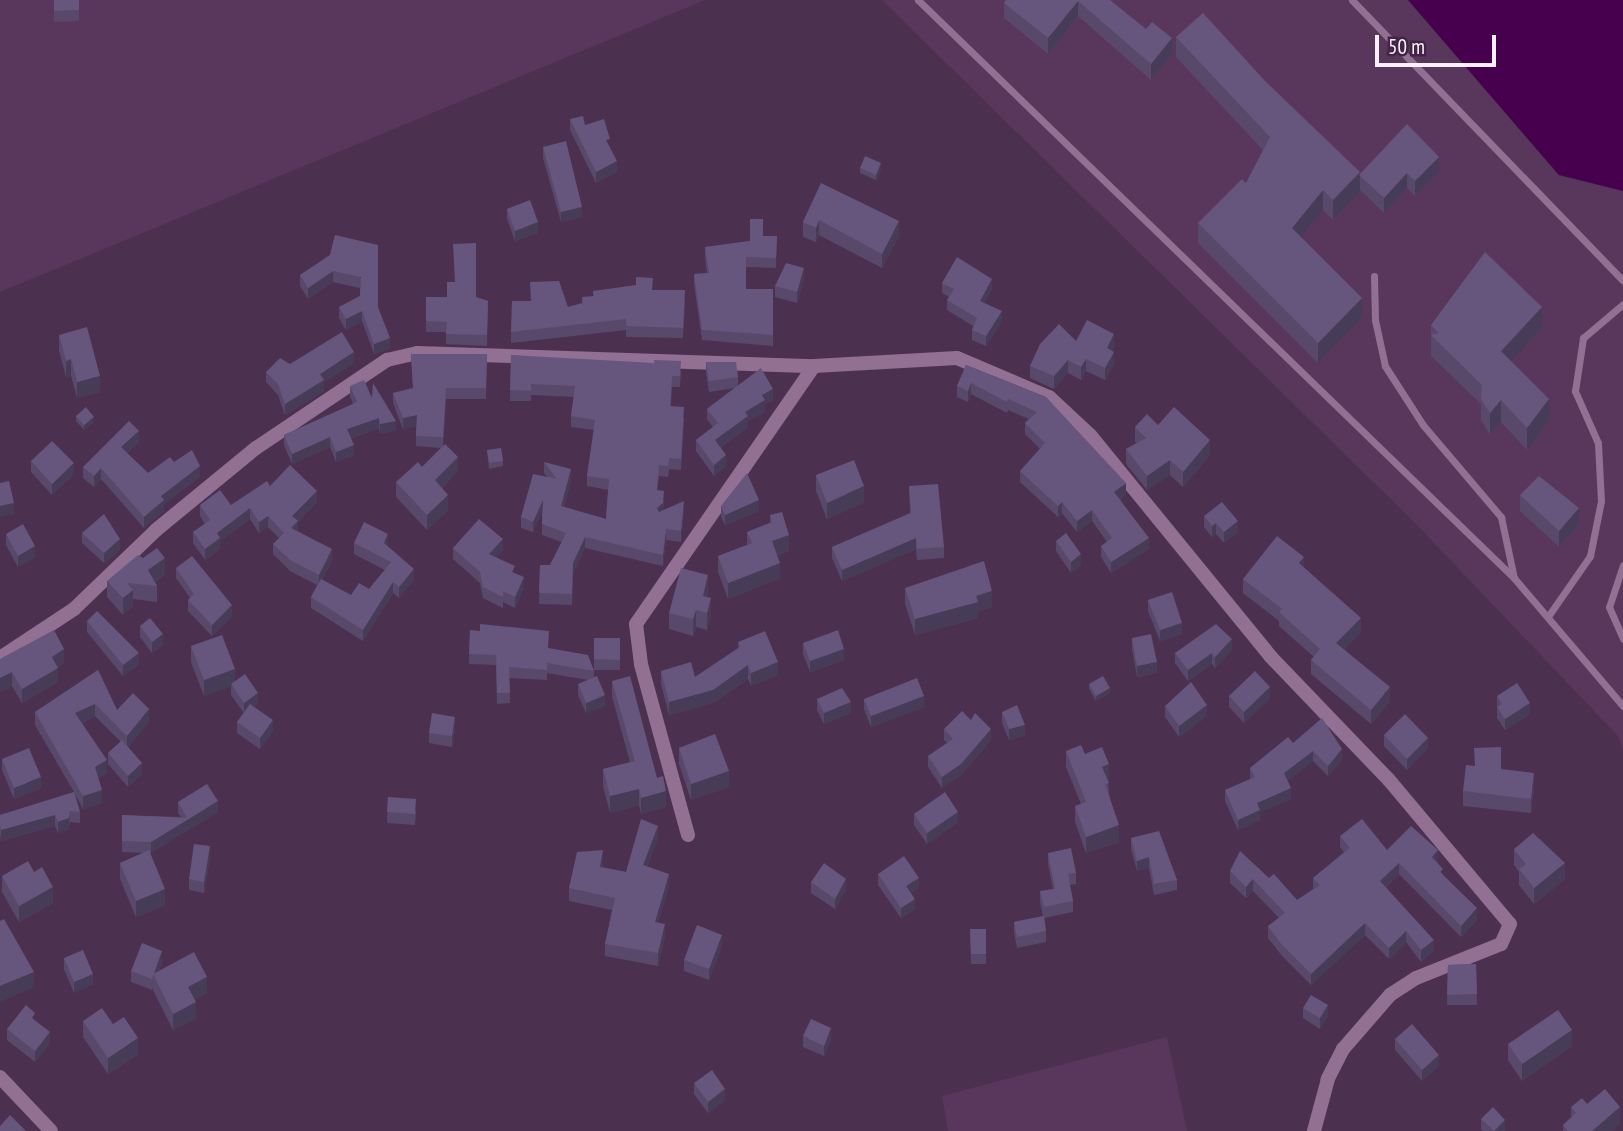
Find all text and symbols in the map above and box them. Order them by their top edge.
scale bar [1378,21,1499,65]
text: 50 m [1388,33,1425,60]

